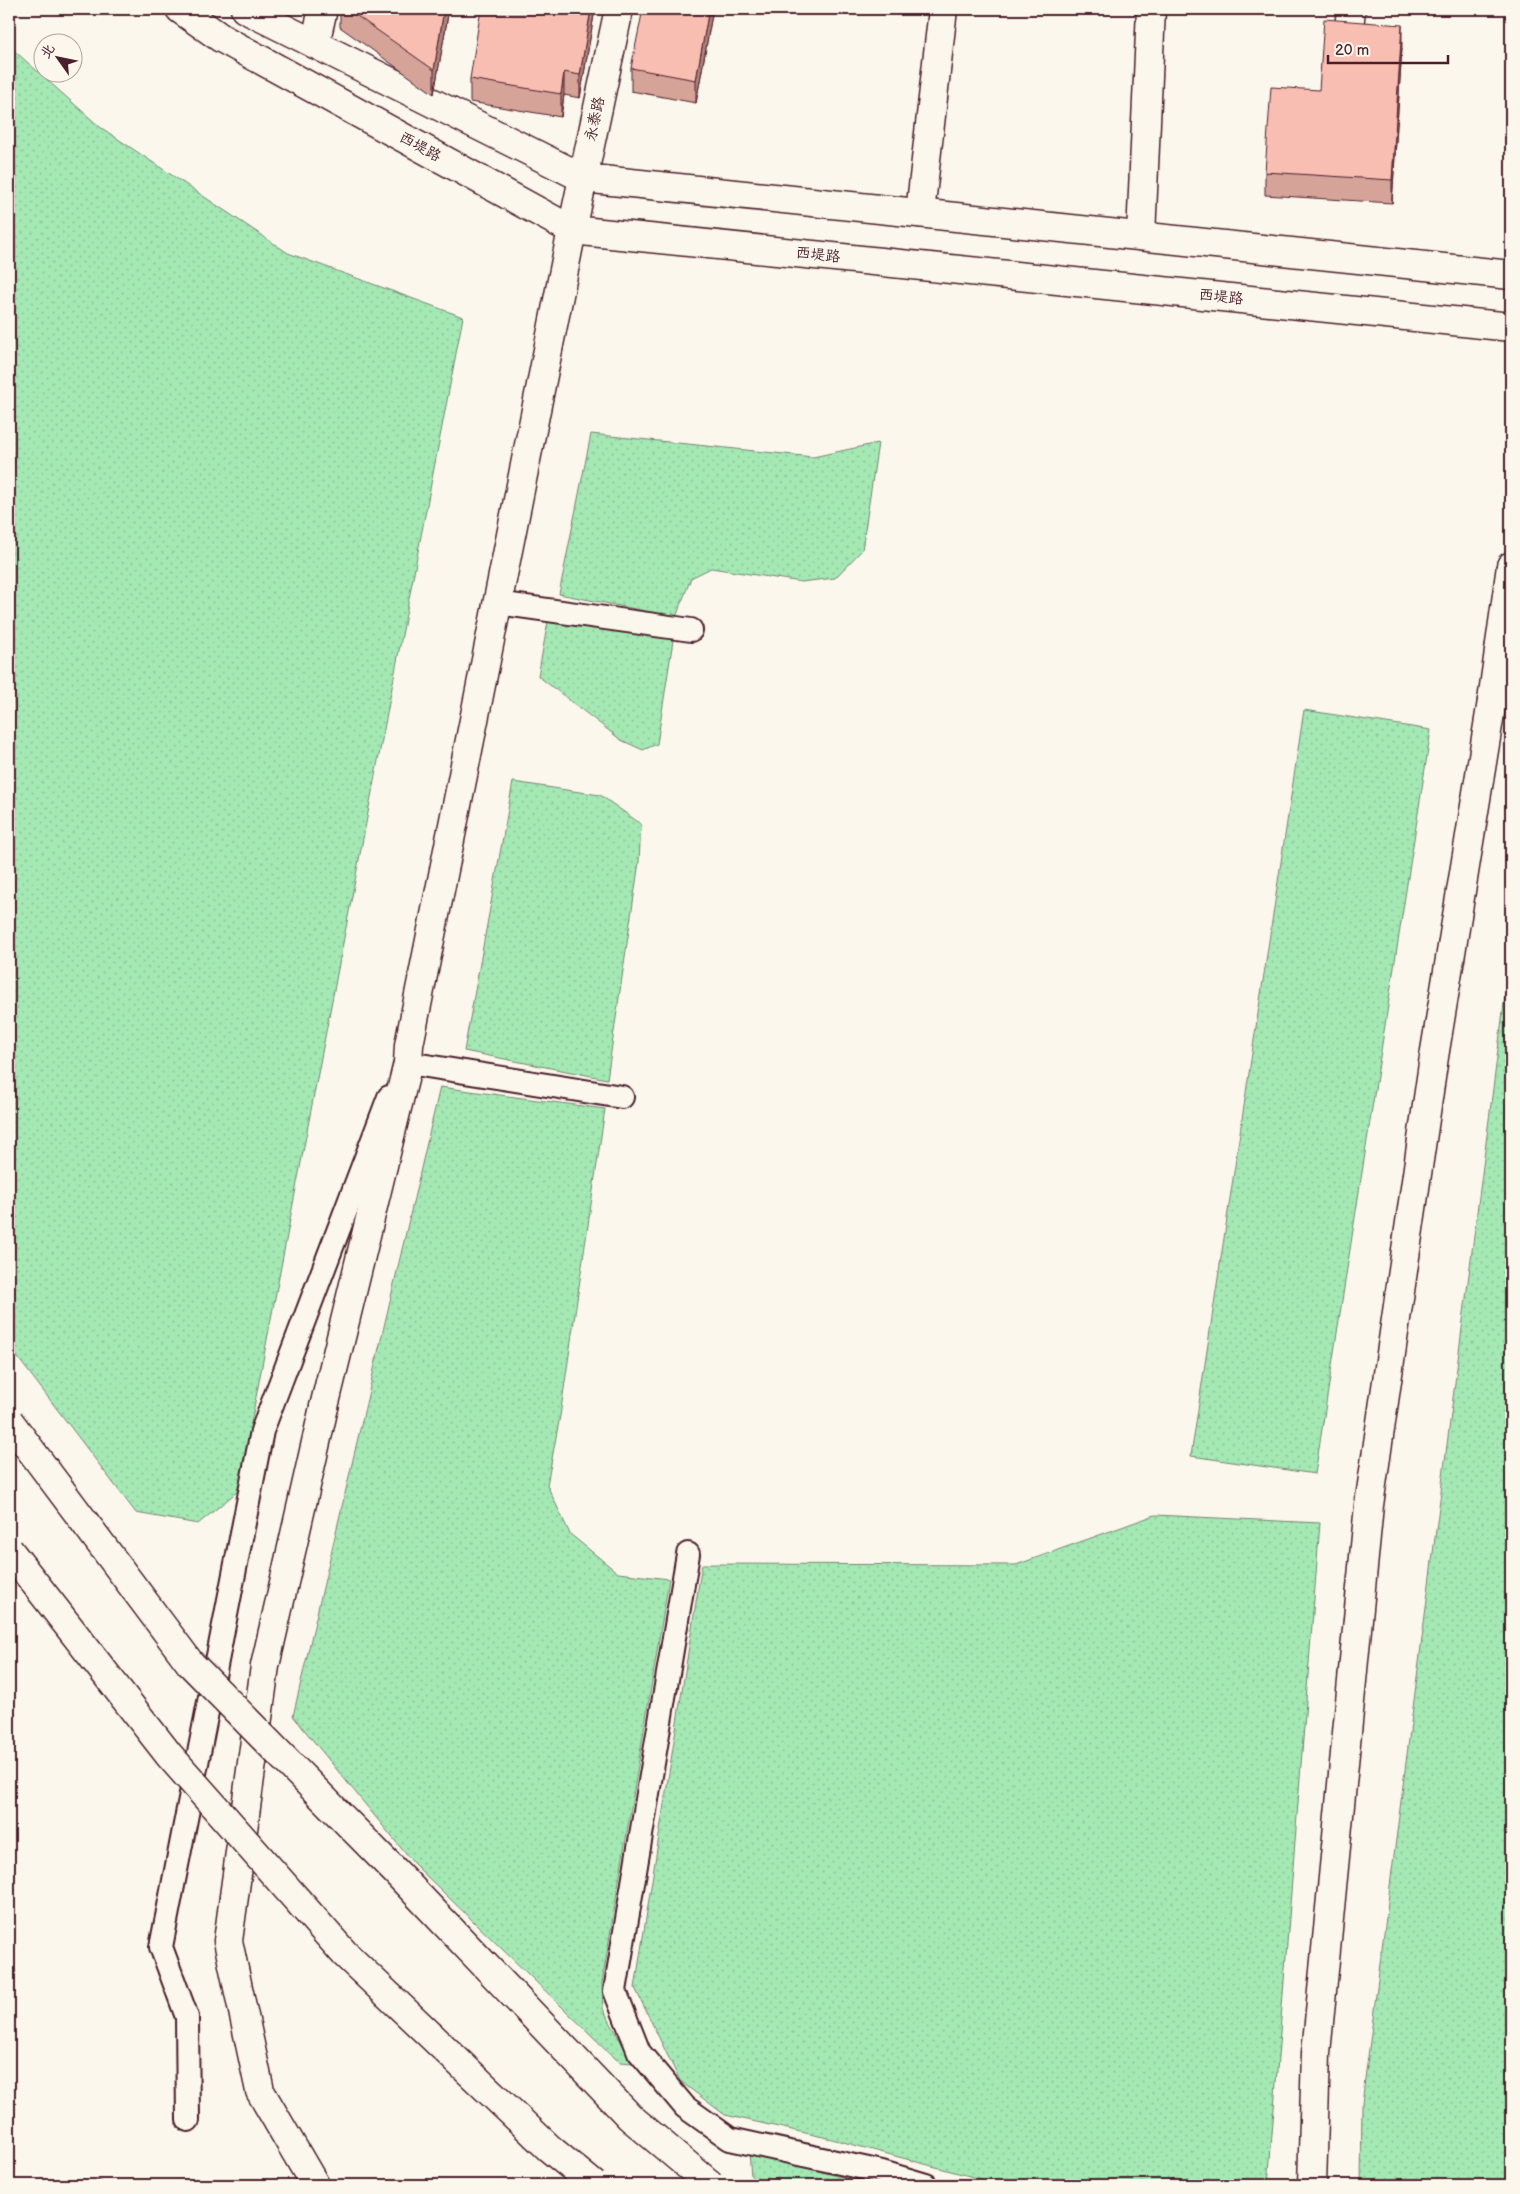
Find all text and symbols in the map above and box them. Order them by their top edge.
north arrow [32,32,82,82]
scale bar [1328,32,1448,64]
text: 北 [37,41,58,62]
text: 20 m [1335,41,1369,60]
street label: 永泰路 [581,95,609,143]
street label: 西堤路 [396,128,444,166]
street label: 西堤路 [795,243,841,267]
street label: 西堤路 [1198,285,1244,309]

